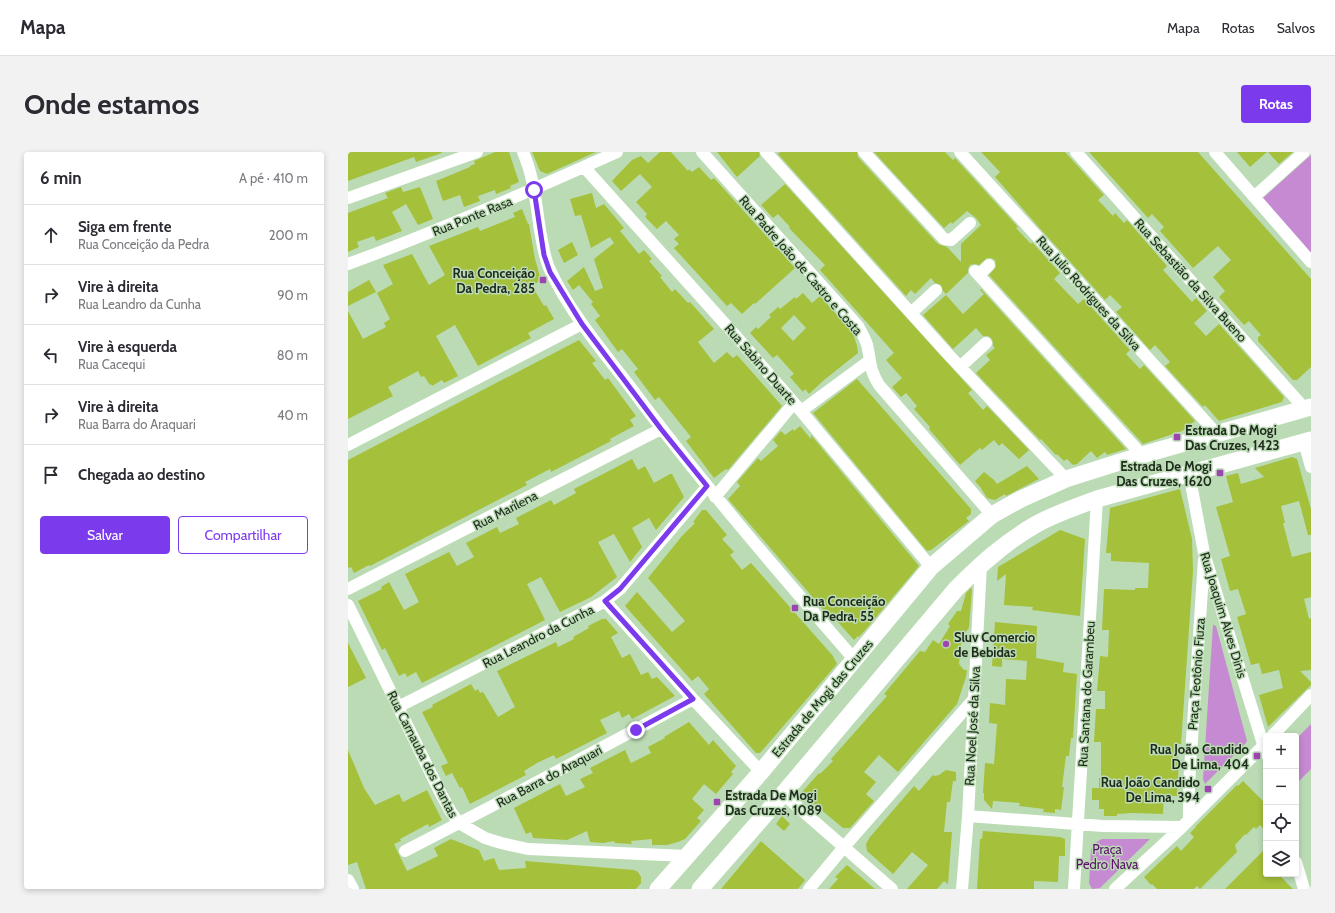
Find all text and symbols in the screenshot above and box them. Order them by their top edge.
text: Mapa [20,16,66,39]
text: Mapa [1167,19,1200,37]
text: Rotas [1222,19,1255,37]
text: Salvos [1277,19,1315,37]
button: Rotas [1241,85,1311,123]
text: Onde estamos [24,87,199,121]
text: 6 min [40,168,82,188]
text: A pé · 410 m [239,170,308,186]
route start [525,181,543,199]
street label: Rua Ponte Rasa [430,192,515,239]
street label: Rua Padre João de Castro e Costa [736,192,867,339]
street label: Rua Sebastião da Silva Bueno [1131,215,1251,345]
text: Siga em frente [78,218,171,236]
icon: ahead [40,224,62,246]
text: 200 m [269,227,308,243]
street label: Rua Julio Rodrigues da Silva [1033,232,1145,354]
text: Rua Conceição da Pedra [78,236,209,252]
place label: Rua Conceição Da Pedra, 285 [453,265,536,296]
marker: Rua Conceição Da Pedra, 285 [538,275,548,285]
text: Vire à direita [78,278,159,296]
icon: right [40,284,62,306]
text: 90 m [277,287,308,303]
text: Rua Leandro da Cunha [78,296,201,312]
street label: Rua Sabino Duarte [721,320,801,408]
text: Vire à esquerda [78,338,177,356]
icon: left [40,344,62,366]
text: 80 m [277,347,308,363]
text: Rua Cacequi [78,356,145,372]
text: Vire à direita [78,398,159,416]
icon: right [40,404,62,426]
text: 40 m [277,407,308,423]
text: Rua Barra do Araquari [78,416,196,432]
place label: Estrada De Mogi Das Cruzes, 1423 [1185,422,1279,453]
marker: Estrada De Mogi Das Cruzes, 1423 [1172,432,1182,442]
place label: Estrada De Mogi Das Cruzes, 1620 [1116,458,1212,489]
icon: arrive [40,464,62,486]
text: Chegada ao destino [78,466,205,484]
marker: Estrada De Mogi Das Cruzes, 1620 [1215,468,1225,478]
street label: Rua Marilena [470,487,541,533]
button: Salvar [40,516,170,554]
button: Compartilhar [178,516,308,554]
street label: Rua Joaquim Alves Dinis [1197,550,1251,681]
place label: Rua Conceição Da Pedra, 55 [803,593,886,624]
street label: Rua Leandro da Cunha [480,601,597,671]
marker: Rua Conceição Da Pedra, 55 [790,603,800,613]
street label: Praça Teotônio Fiuza [1184,617,1208,731]
street label: Rua Santana do Garambeu [1074,620,1098,767]
place label: Sluv Comercio de Bebidas [954,629,1036,660]
street label: Estrada de Mogi das Cruzes [768,635,876,760]
marker: Sluv Comercio de Bebidas [941,639,951,649]
street label: Rua Noel José da Silva [961,665,983,786]
street label: Rua Carnauba dos Dantas [384,688,462,821]
route end [627,721,645,739]
map controls [1263,733,1299,877]
button: + [1263,733,1299,769]
street label: Rua Barra do Araquari [493,741,605,811]
place label: Rua João Candido De Lima, 404 [1150,741,1250,772]
marker: Rua João Candido De Lima, 404 [1252,751,1262,761]
button: − [1263,769,1299,805]
place label: Rua João Candido De Lima, 394 [1101,774,1201,805]
marker: Rua João Candido De Lima, 394 [1203,784,1213,794]
place label: Estrada De Mogi Das Cruzes, 1089 [725,787,822,818]
marker: Estrada De Mogi Das Cruzes, 1089 [712,797,722,807]
button: locate [1263,805,1299,841]
park label: Praça Pedro Nava [1076,841,1139,872]
button: layers [1263,841,1299,877]

